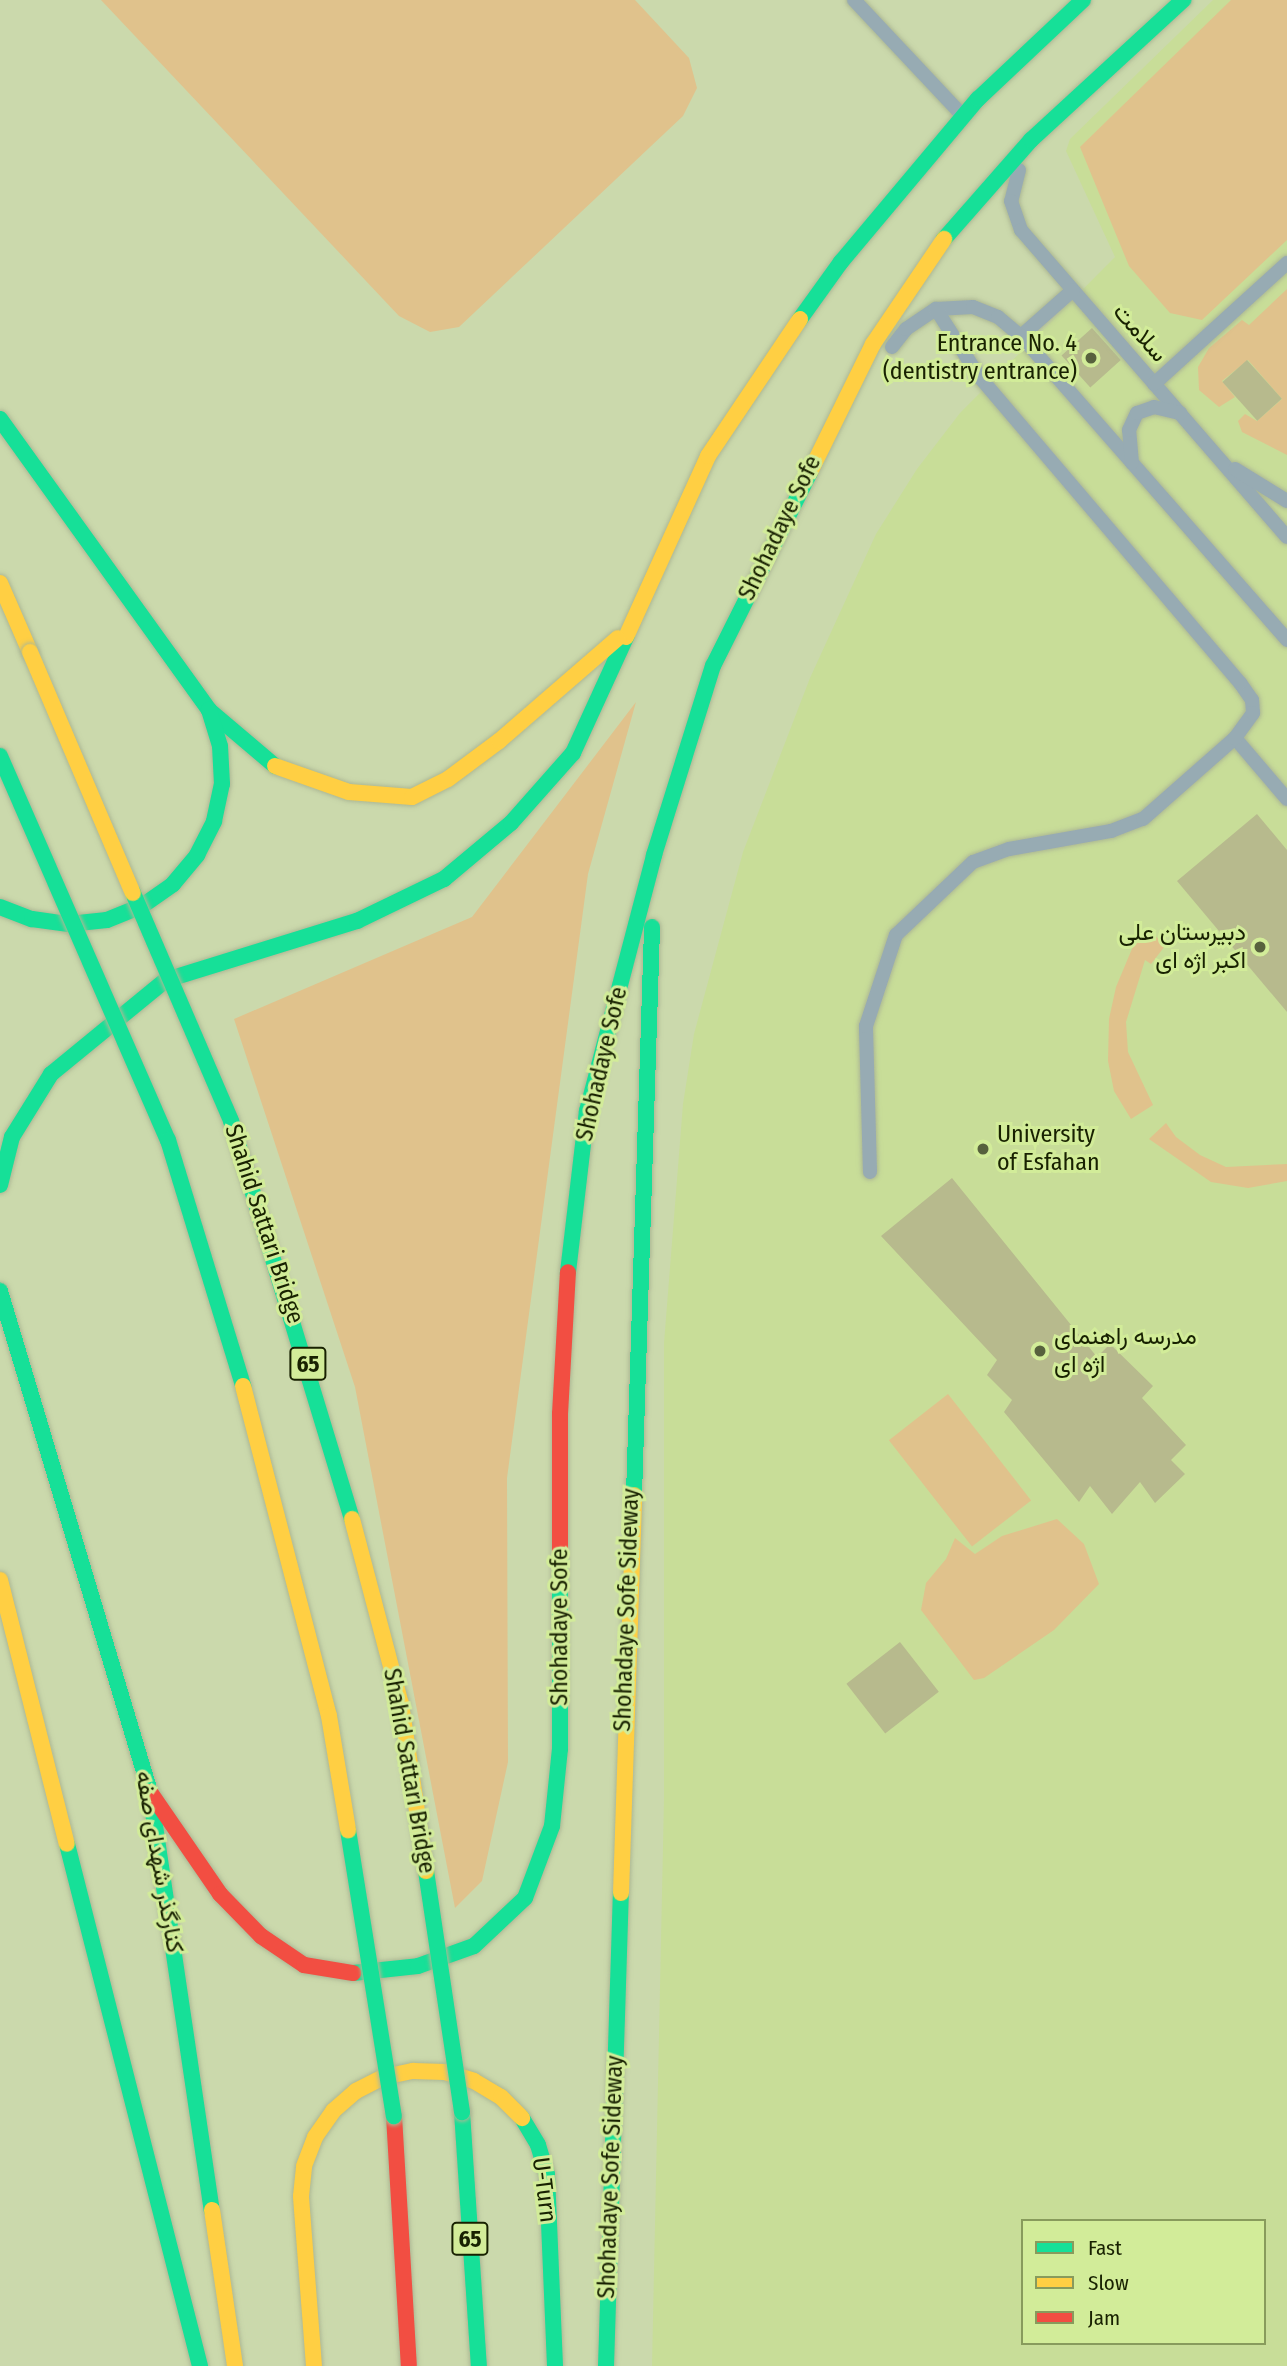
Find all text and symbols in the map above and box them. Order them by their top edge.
street label: سلامت [1107,298,1173,368]
place label: Entrance No. 4 (dentistry entrance) [883,330,1077,386]
marker: Entrance No. 4 (dentistry entrance) [1083,350,1099,366]
street label: Shohadaye Sofe [733,451,827,605]
place label: دبیرستان علی اکبر اژه ای [1119,919,1246,975]
marker: دبیرستان علی اکبر اژه ای [1252,939,1268,955]
street label: Shohadaye Sofe [570,984,634,1144]
street label: Shahid Sattari Bridge [218,1121,310,1327]
place label: University of Esfahan [997,1121,1100,1177]
marker: University of Esfahan [975,1141,991,1157]
place label: مدرسه راهنمای اژه ای [1054,1323,1197,1379]
marker: مدرسه راهنمای اژه ای [1032,1343,1048,1359]
road number: 65 [289,1344,327,1384]
street label: Shohadaye Sofe Sideway [608,1488,646,1732]
street label: Shohadaye Sofe [546,1548,574,1706]
street label: Shahid Sattari Bridge [377,1666,441,1876]
street label: کنارگذر شهدای صفه [129,1769,189,1955]
street label: Shohadaye Sofe Sideway [592,2055,630,2299]
street label: U-Turn [526,2156,562,2224]
legend [1021,2219,1266,2345]
road number: 65 [451,2220,489,2258]
text: Fast [1088,2235,1122,2261]
text: Slow [1088,2270,1129,2296]
text: Jam [1088,2305,1120,2331]

